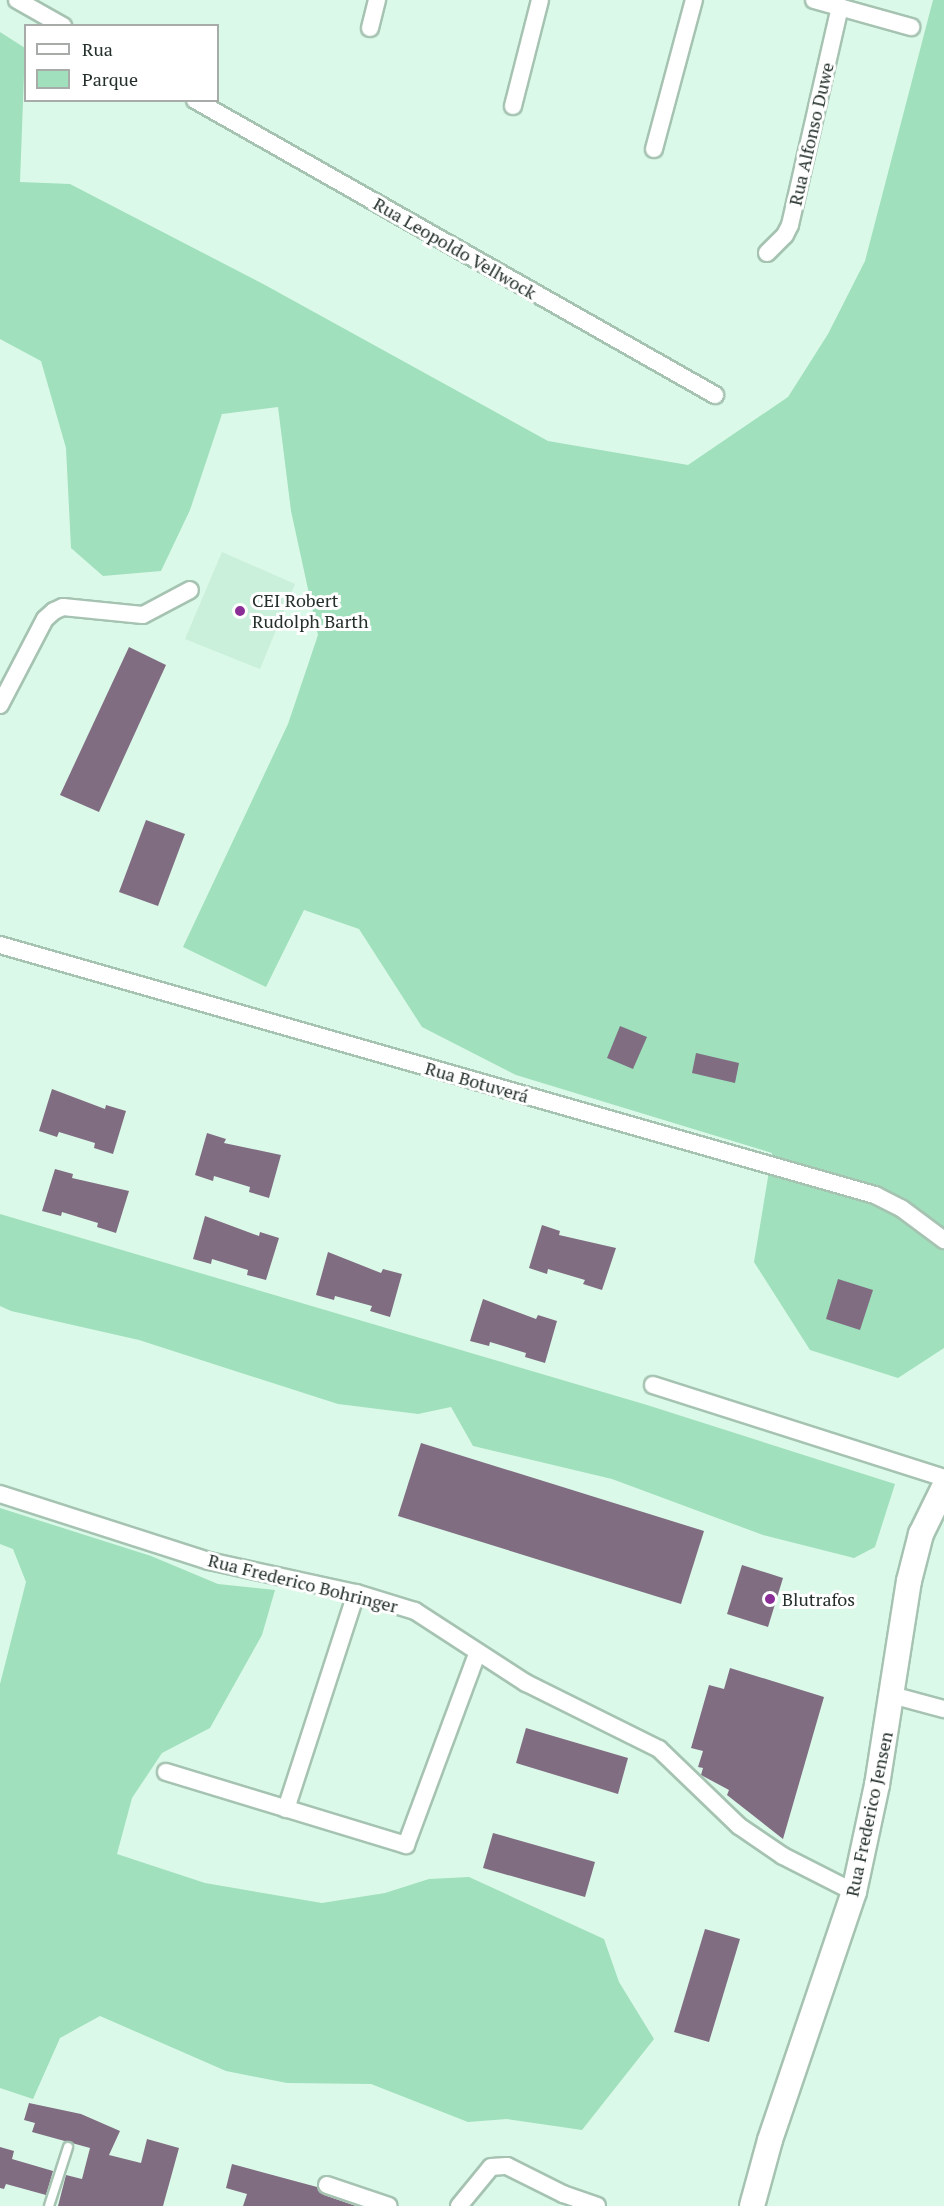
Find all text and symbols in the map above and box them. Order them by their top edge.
legend [24,24,219,102]
text: Rua [82,37,113,61]
street label: Rua Alfonso Duwe [784,60,838,208]
text: Parque [82,67,138,91]
street label: Rua Leopoldo Vellwock [369,192,541,304]
place label: CEI Robert Rudolph Barth [252,590,369,632]
marker: CEI Robert Rudolph Barth [233,604,247,618]
street label: Rua Botuverá [423,1057,531,1107]
street label: Rua Frederico Bohringer [206,1549,400,1617]
place label: Blutrafos [782,1588,855,1610]
marker: Blutrafos [763,1592,777,1606]
street label: Rua Frederico Jensen [841,1729,897,1899]

